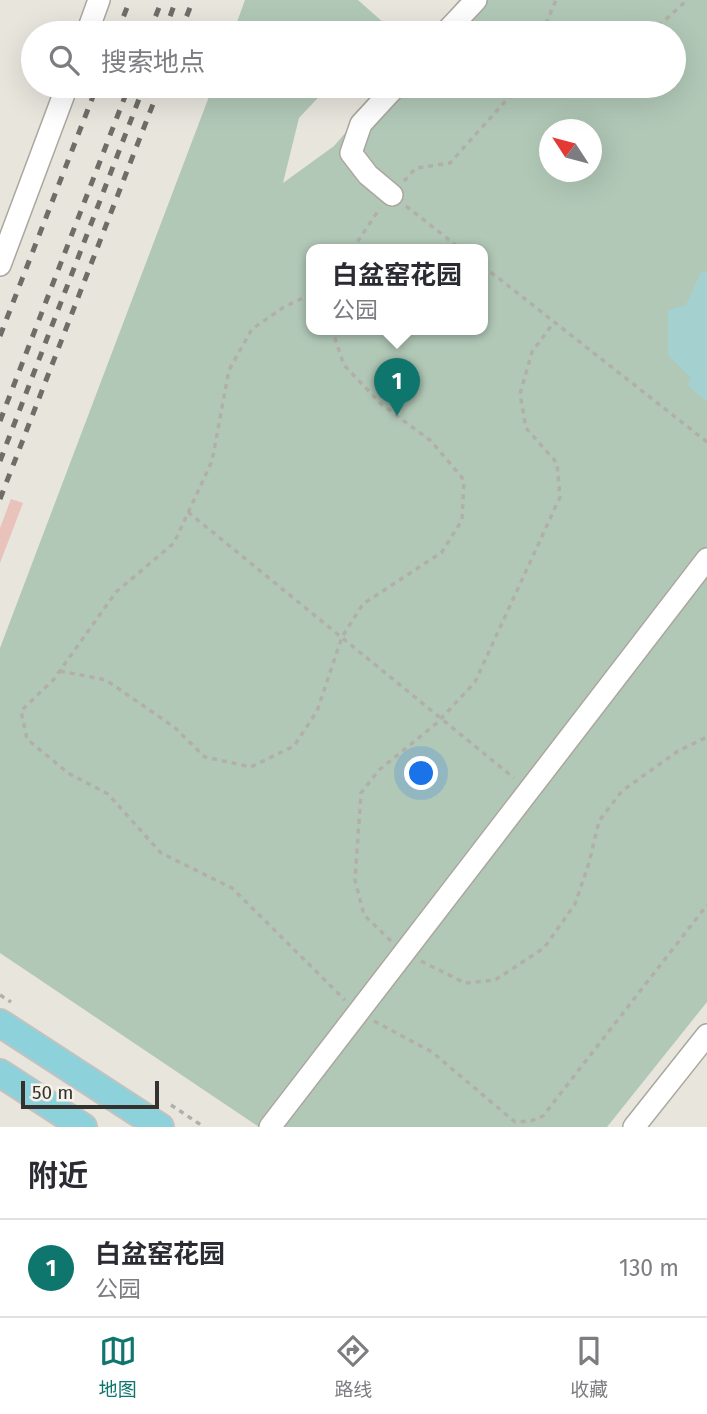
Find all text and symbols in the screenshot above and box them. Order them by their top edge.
search box [21,21,686,98]
icon: search [45,41,83,79]
text: 搜索地点 [101,47,205,78]
north arrow [539,119,602,182]
popup [306,244,488,335]
text: 白盆窑花园 [332,260,462,291]
text: 公园 [332,296,378,324]
pin: 1 [374,358,420,416]
your location [404,756,438,790]
scale bar [21,1078,159,1110]
text: 50 m [32,1081,73,1104]
text: 附近 [28,1158,88,1194]
text: 白盆窑花园 [95,1239,225,1270]
text: 1 [46,1254,56,1282]
text: 130 m [619,1254,679,1282]
text: 公园 [95,1275,141,1303]
tab: 地图 [99,1332,137,1401]
tab: 路线 [334,1332,372,1401]
tab: 收藏 [570,1332,608,1401]

